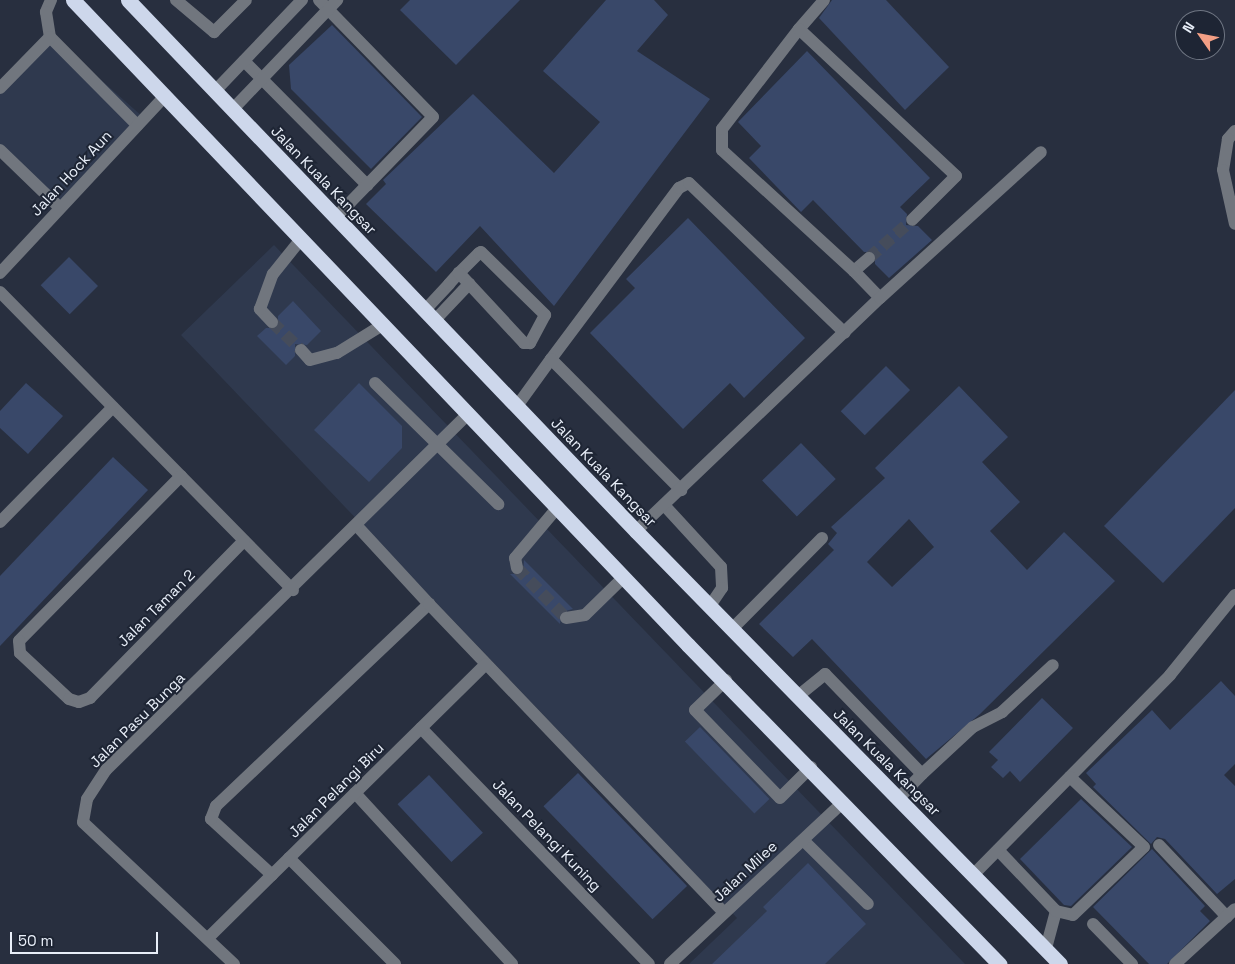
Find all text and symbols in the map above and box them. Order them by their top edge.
north arrow [1175,10,1225,60]
text: N [1178,19,1198,36]
street label: Jalan Kuala Kangsar [267,122,381,238]
street label: Jalan Hock Aun [27,127,115,219]
street label: Jalan Kuala Kangsar [547,414,661,530]
street label: Jalan Taman 2 [113,565,199,651]
street label: Jalan Pasu Bunga [86,669,188,771]
street label: Jalan Kuala Kangsar [830,705,944,819]
street label: Jalan Pelangi Biru [285,739,387,841]
street label: Jalan Pelangi Kuning [489,775,605,895]
street label: Jalan Milee [709,837,781,905]
scale bar [12,922,160,954]
text: 50 m [18,931,53,950]

